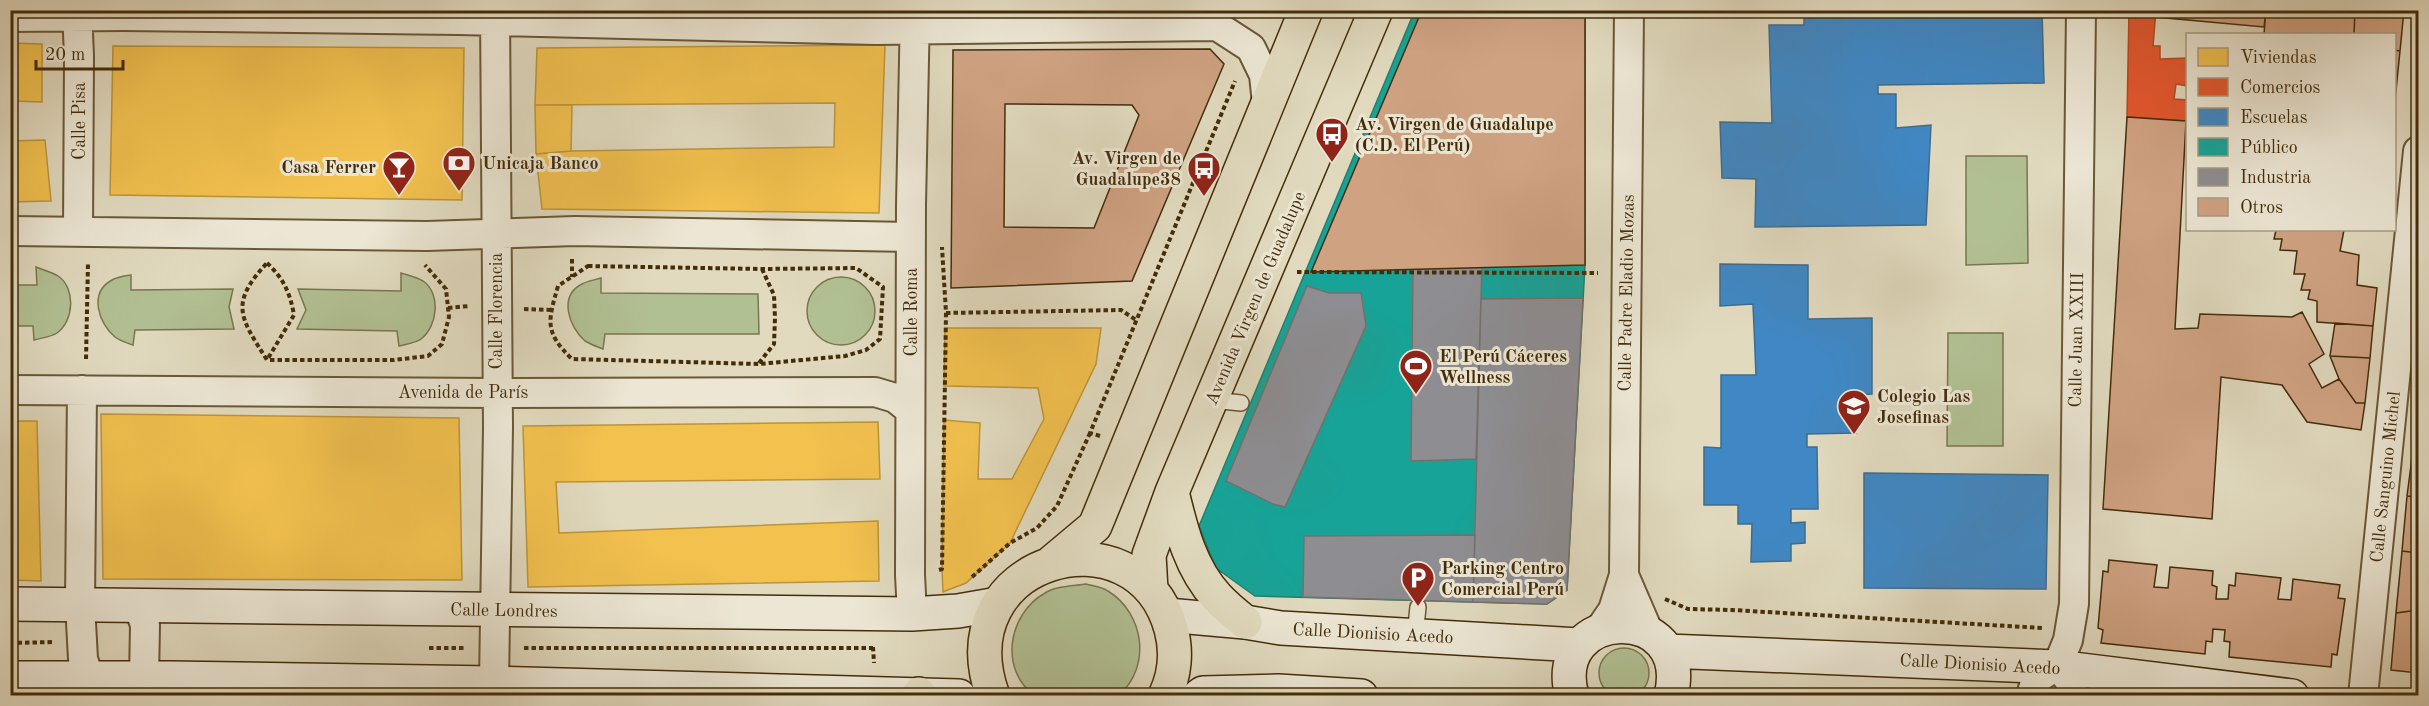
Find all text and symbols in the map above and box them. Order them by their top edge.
scale bar [36,33,123,71]
legend [2186,33,2396,231]
text: 20 m [45,46,85,64]
text: Viviendas [2240,49,2317,67]
text: Comercios [2240,79,2321,97]
street label: Calle Pisa [71,82,89,160]
text: Escuelas [2240,109,2308,127]
bus stop icon: Av. Virgen de Guadalupe (C.D. El Perú) [1314,116,1350,163]
place label: Av. Virgen de Guadalupe (C.D. El Perú) [1355,116,1554,155]
text: Público [2240,139,2298,157]
bank icon: Unicaja Banco [441,145,477,192]
bar icon: Casa Ferrer [381,149,417,196]
place label: Av. Virgen de Guadalupe38 [1072,150,1181,189]
bus stop icon: Av. Virgen de Guadalupe38 [1186,150,1222,197]
place label: Unicaja Banco [482,155,599,173]
place label: Casa Ferrer [281,159,376,177]
text: Industria [2240,169,2311,187]
street label: Avenida Virgen de Guadalupe [1203,189,1309,408]
street label: Calle Padre Eladio Mozas [1616,194,1638,392]
text: Otros [2240,199,2283,217]
street label: Calle Florencia [488,252,506,369]
street label: Calle Roma [903,267,921,357]
street label: Calle Juan XXIII [2067,272,2087,408]
sports icon: El Perú Cáceres Wellness [1398,348,1434,395]
place label: El Perú Cáceres Wellness [1439,348,1567,387]
street label: Avenida de París [398,384,528,402]
school or university icon: Colegio Las Josefinas [1836,388,1872,435]
place label: Colegio Las Josefinas [1877,388,1971,427]
street label: Calle Sanguino Michel [2368,390,2404,564]
parking icon: Parking Centro Comercial Perú [1400,560,1436,607]
place label: Parking Centro Comercial Perú [1441,560,1564,599]
street label: Calle Londres [450,601,558,621]
street label: Calle Dionisio Acedo [1292,621,1454,647]
street label: Calle Dionisio Acedo [1899,652,2061,678]

